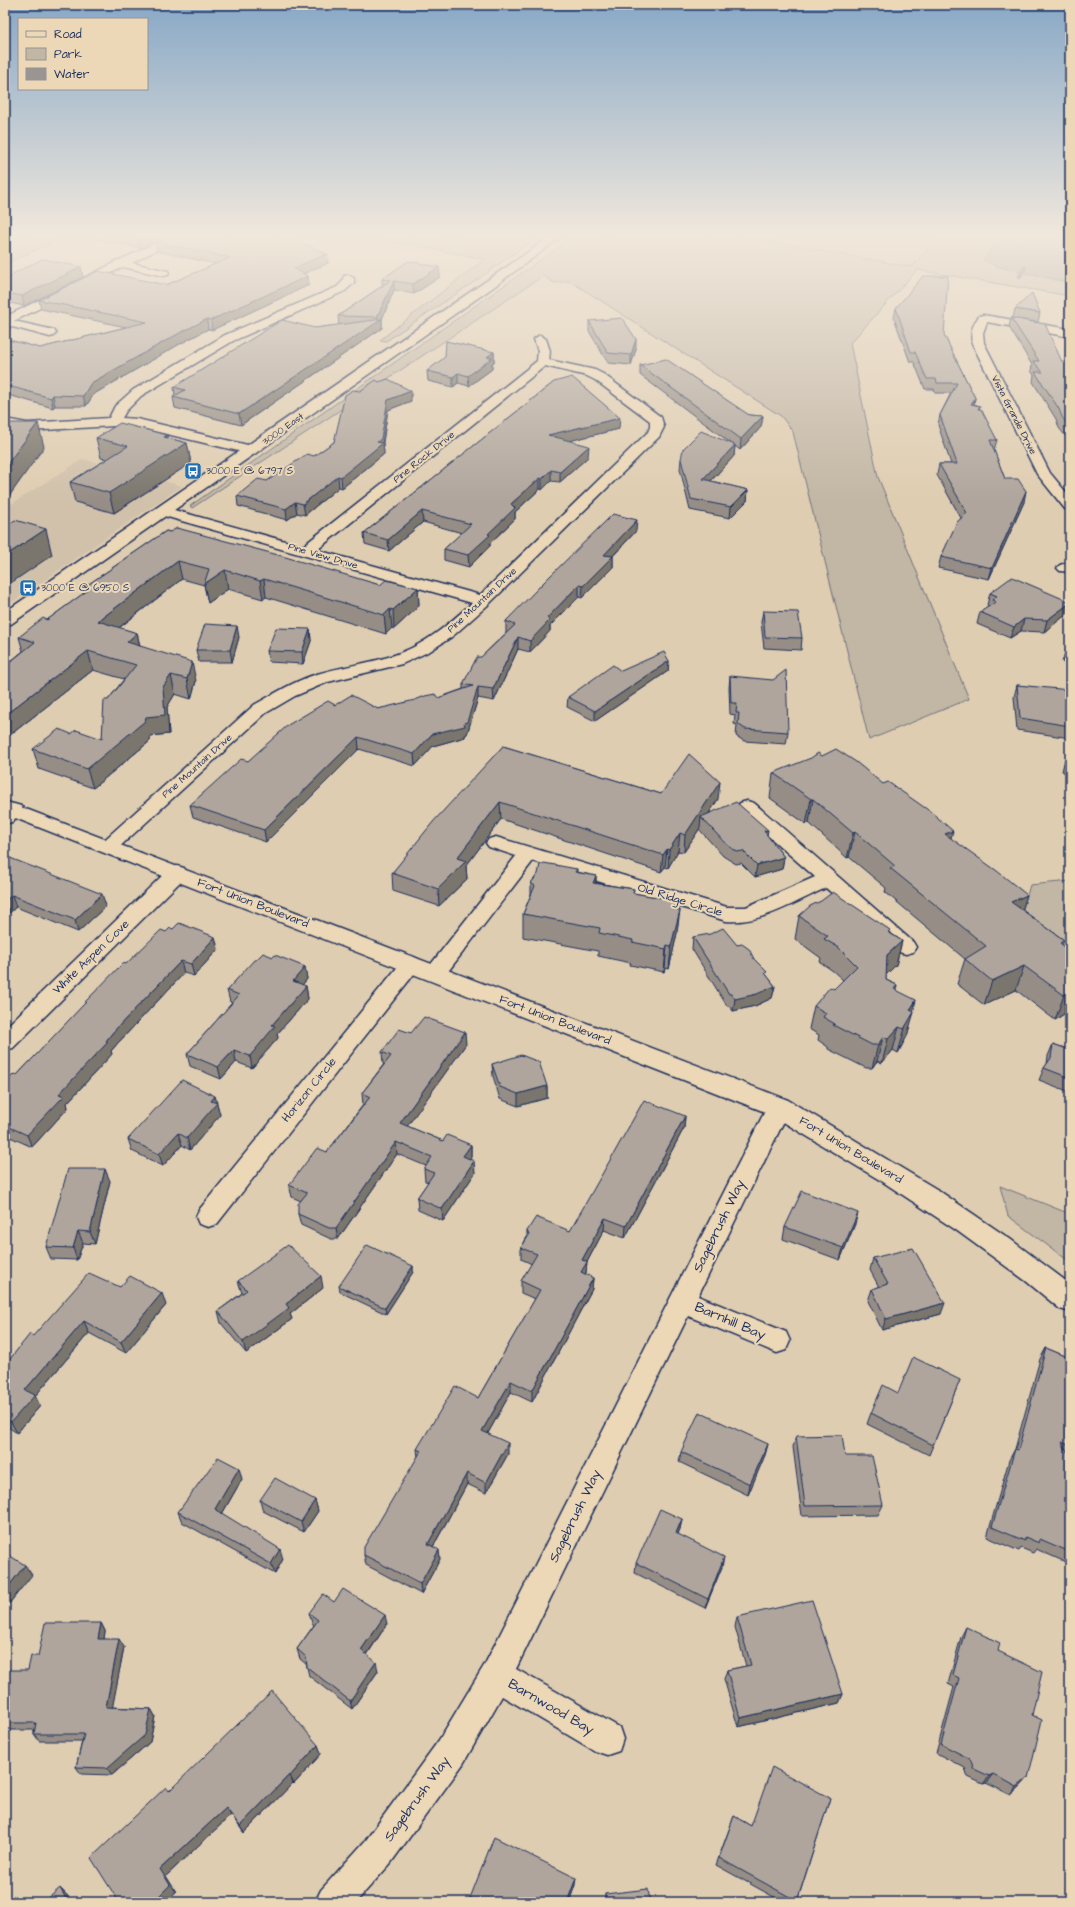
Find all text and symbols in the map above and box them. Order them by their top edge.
legend [18,18,148,90]
text: Road [54,26,82,43]
text: Park [54,46,82,63]
text: Water [54,66,90,83]
street label: Vista Grande Drive [988,373,1040,458]
street label: 3000 East [259,409,307,449]
street label: Pine Rock Drive [390,427,458,486]
bus stop icon: 3000 E @ 6797 S [183,461,203,481]
place label: 3000 E @ 6797 S [206,464,294,478]
street label: Pine View Drive [287,539,360,573]
street label: Pine Mountain Drive [444,564,520,636]
bus stop icon: 3000 E @ 6950 S [18,578,38,598]
place label: 3000 E @ 6950 S [41,581,130,595]
street label: Pine Mountain Drive [159,730,236,801]
street label: Fort Union Boulevard [195,874,311,932]
street label: Old Ridge Circle [635,879,725,922]
street label: White Aspen Cove [49,916,134,998]
street label: Fort Union Boulevard [497,991,613,1049]
street label: Horizon Circle [278,1054,341,1126]
street label: Fort Union Boulevard [796,1112,906,1188]
street label: Sagebrush Way [688,1176,750,1276]
street label: Barnhill Bay [691,1297,769,1345]
street label: Sagebrush Way [544,1466,606,1566]
street label: Barnwood Bay [504,1674,598,1740]
street label: Sagebrush Way [379,1752,455,1846]

